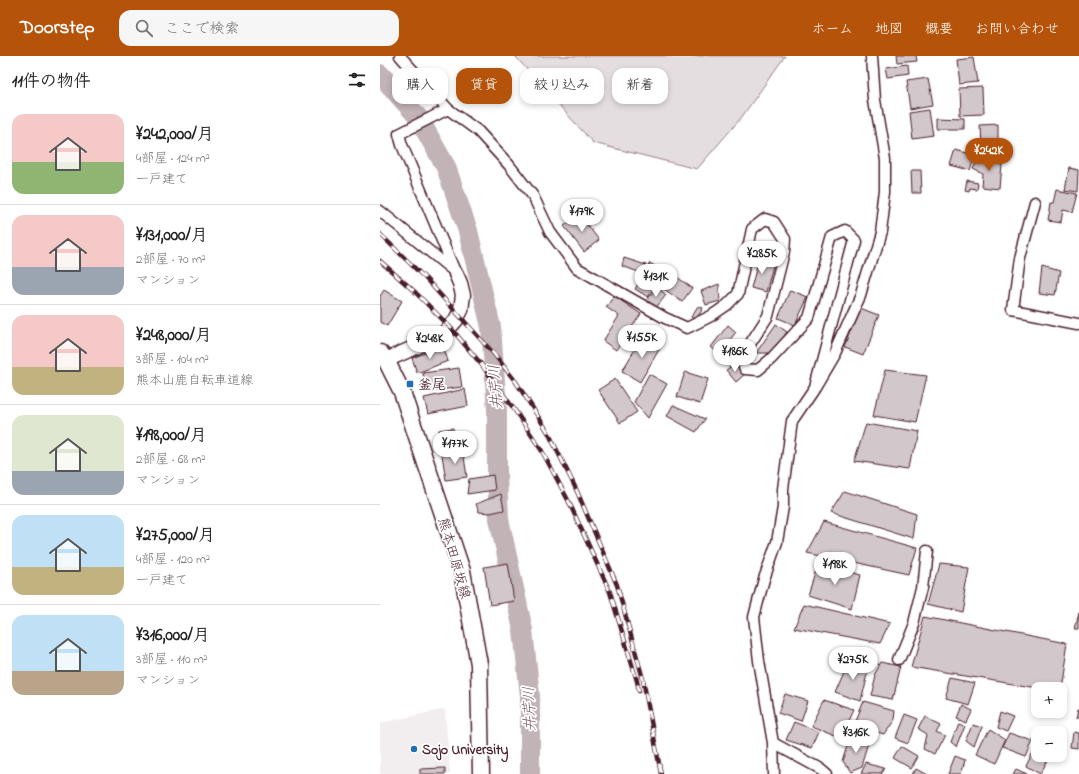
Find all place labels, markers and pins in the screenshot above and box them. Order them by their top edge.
pin: ¥242K [961,138,1017,172]
pin: ¥179K [554,199,610,233]
pin: ¥285K [734,241,790,275]
pin: ¥131K [628,264,684,298]
pin: ¥155K [614,325,670,359]
pin: ¥248K [402,326,458,360]
pin: ¥186K [707,339,763,373]
place label: 釜尾 [418,375,446,396]
marker: 釜尾 [405,379,415,389]
pin: ¥177K [427,431,483,465]
pin: ¥198K [807,552,863,586]
pin: ¥275K [825,647,881,681]
pin: ¥316K [828,720,884,754]
place label: Sojo University [422,740,509,763]
marker: Sojo University [409,744,419,754]

